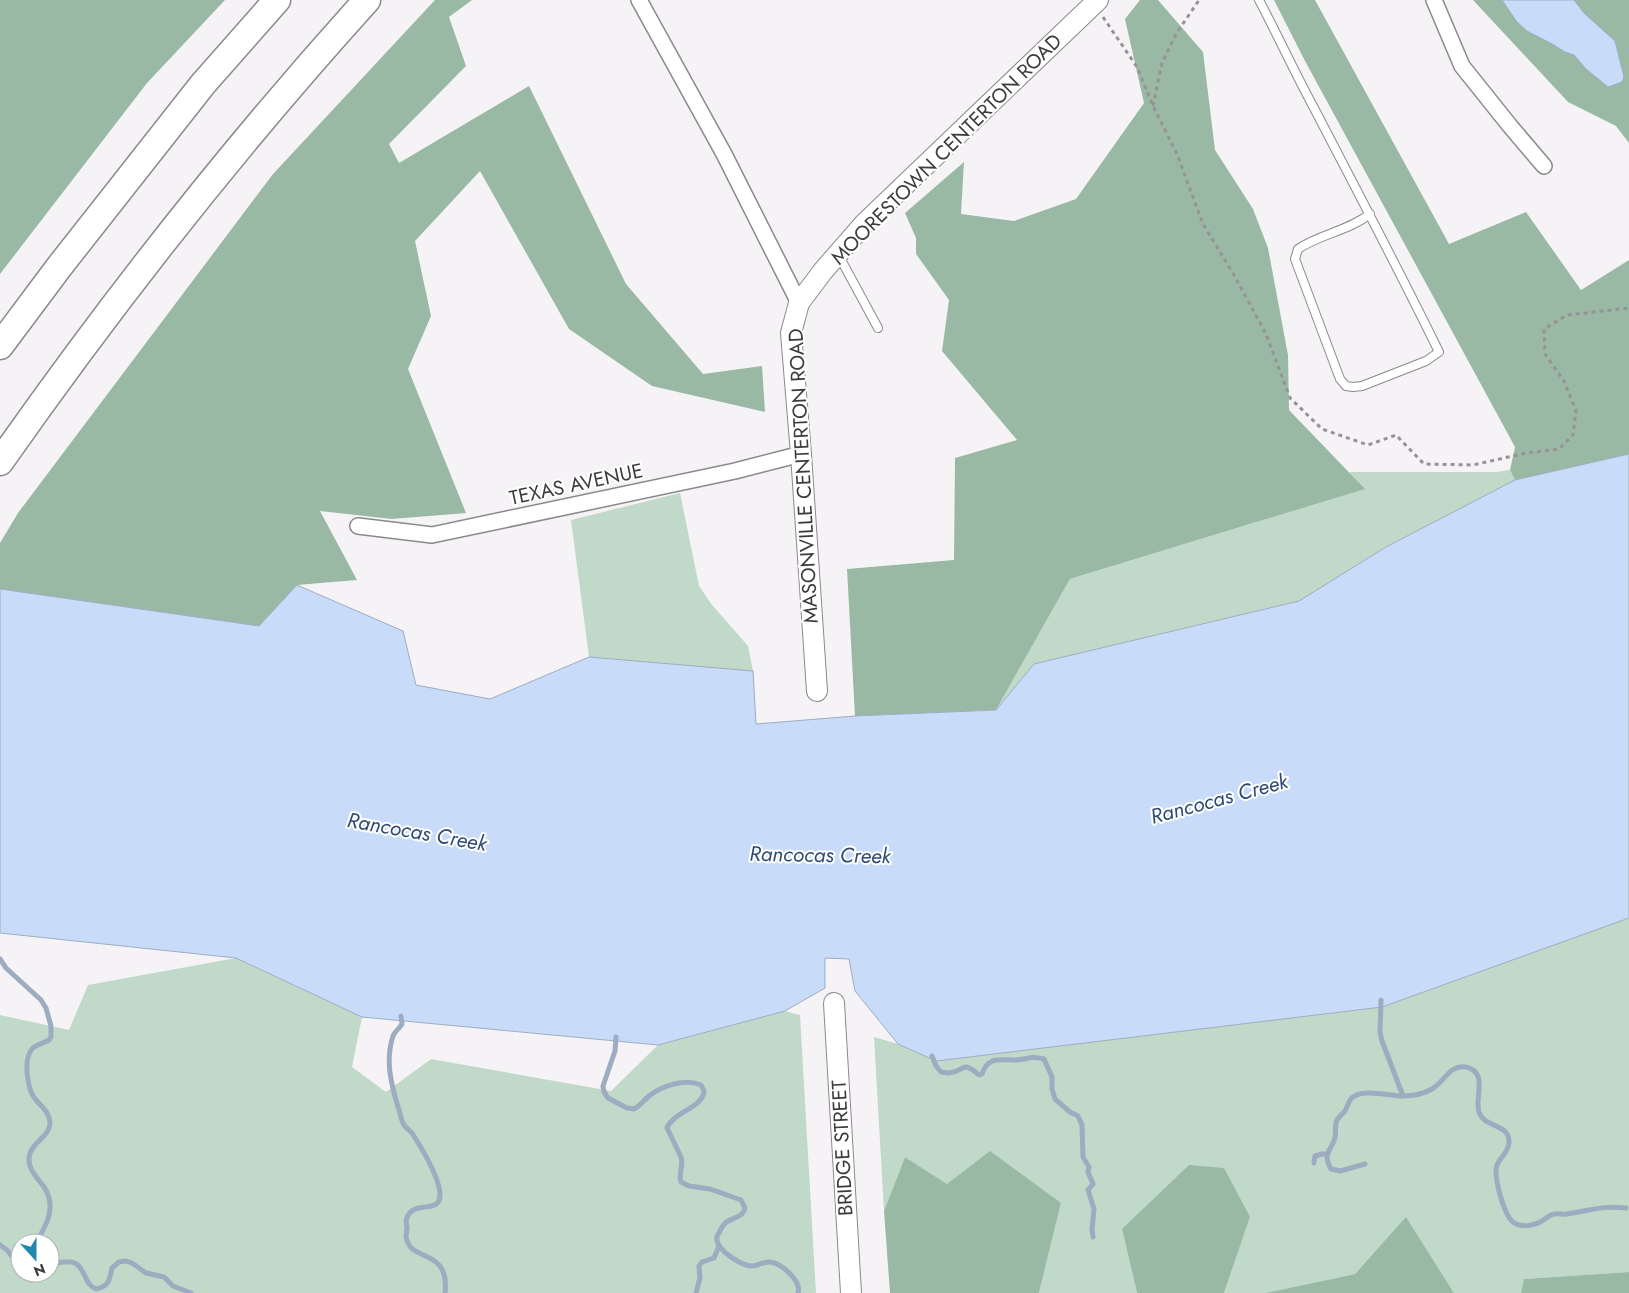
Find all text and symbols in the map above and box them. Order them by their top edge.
street label: MOORESTOWN CENTERTON ROAD [824,27,1068,271]
street label: MASONVILLE CENTERTON ROAD [781,328,826,624]
street label: TEXAS AVENUE [507,456,646,513]
water label: Rancocas Creek [1147,766,1292,832]
water label: Rancocas Creek [345,805,490,859]
water label: Rancocas Creek [749,839,892,871]
street label: BRIDGE STREET [824,1079,861,1217]
north arrow [10,1233,60,1283]
text: N [31,1259,48,1281]

